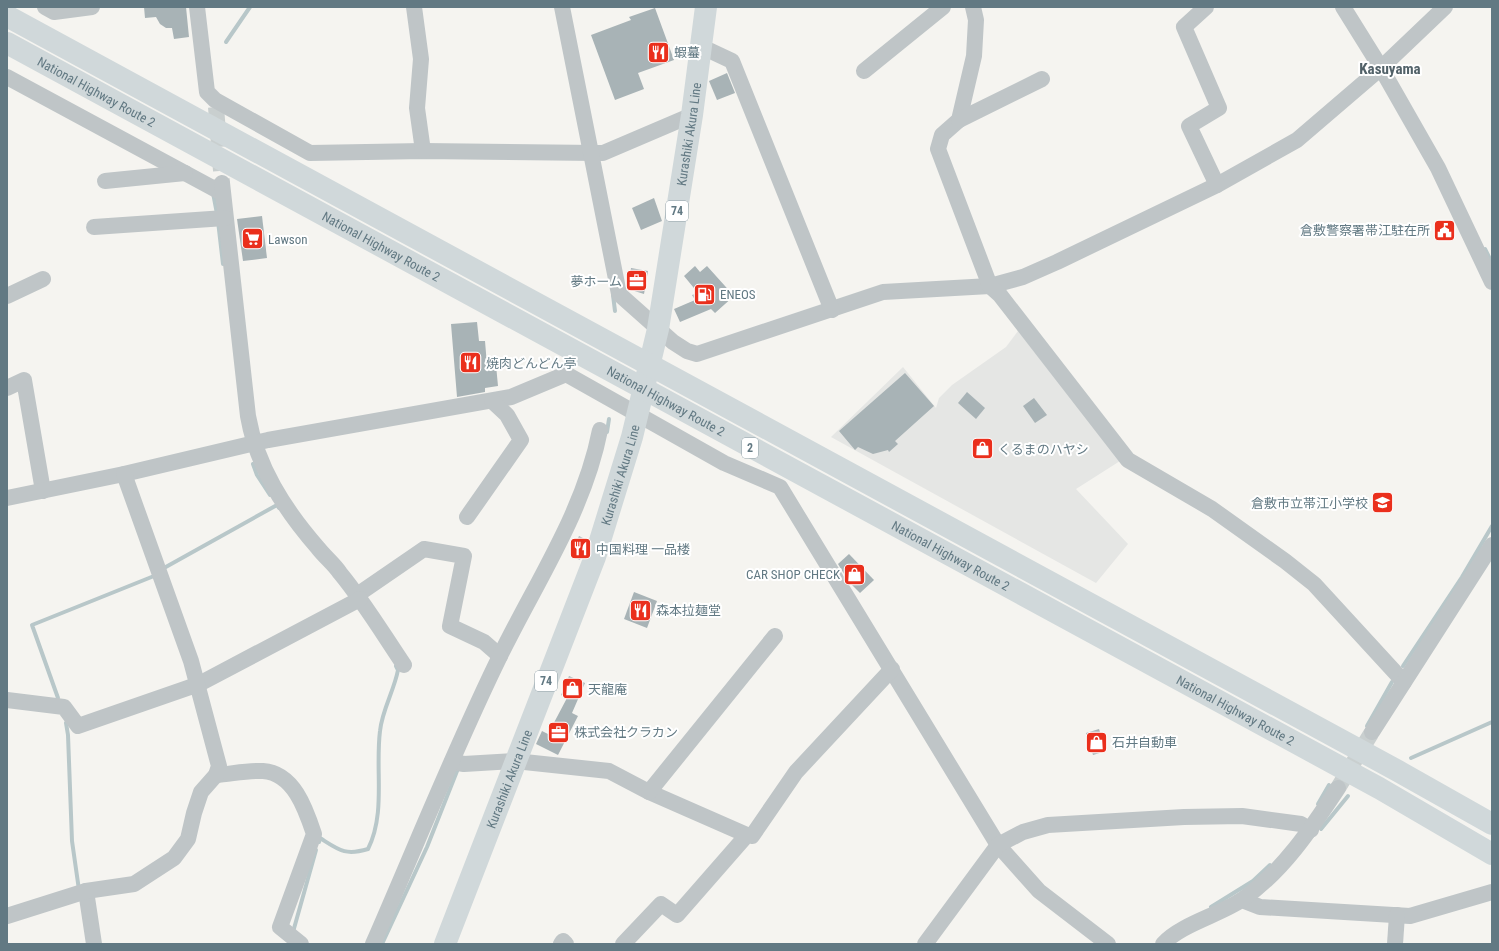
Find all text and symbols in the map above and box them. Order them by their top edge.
restaurant icon: 蝦蟇 [645,39,671,65]
place label: 蝦蟇 [674,45,700,60]
street label: National Highway Route 2 [35,54,158,130]
district label: Kasuyama [1359,60,1421,78]
street label: Kurashiki Akura Line [674,82,704,187]
road number: 74 [666,201,688,221]
street label: National Highway Route 2 [320,209,443,285]
public building icon: 倉敷警察署帯江駐在所 [1432,217,1458,243]
place label: 倉敷警察署帯江駐在所 [1300,223,1430,238]
supermarket icon: Lawson [239,226,265,252]
place label: Lawson [268,232,308,247]
office icon: 夢ホーム [624,268,650,294]
place label: 夢ホーム [570,274,622,289]
fuel station icon: ENEOS [691,281,717,307]
place label: ENEOS [720,287,756,302]
restaurant icon: 焼肉どんどん亭 [458,350,484,376]
place label: 焼肉どんどん亭 [486,356,577,371]
street label: National Highway Route 2 [604,363,727,439]
street label: Kurashiki Akura Line [598,423,643,527]
shop icon: くるまのハヤシ [969,436,995,462]
road number: 2 [742,438,758,458]
place label: くるまのハヤシ [998,442,1089,457]
school or university icon: 倉敷市立帯江小学校 [1370,490,1396,516]
place label: 倉敷市立帯江小学校 [1251,496,1368,511]
street label: National Highway Route 2 [889,518,1012,594]
restaurant icon: 中国料理 一品楼 [567,536,593,562]
place label: 中国料理 一品楼 [596,542,690,557]
shop icon: CAR SHOP CHECK [842,561,868,587]
place label: CAR SHOP CHECK [746,567,841,582]
restaurant icon: 森本拉麺堂 [628,597,654,623]
place label: 森本拉麺堂 [656,603,721,618]
road number: 74 [535,671,557,691]
street label: National Highway Route 2 [1174,672,1297,749]
shop icon: 天龍庵 [560,676,586,702]
place label: 天龍庵 [588,682,627,697]
office icon: 株式会社クラカン [545,719,571,745]
place label: 株式会社クラカン [574,725,678,740]
street label: Kurashiki Akura Line [484,728,535,831]
shop icon: 石井自動車 [1083,729,1109,755]
place label: 石井自動車 [1112,735,1177,750]

